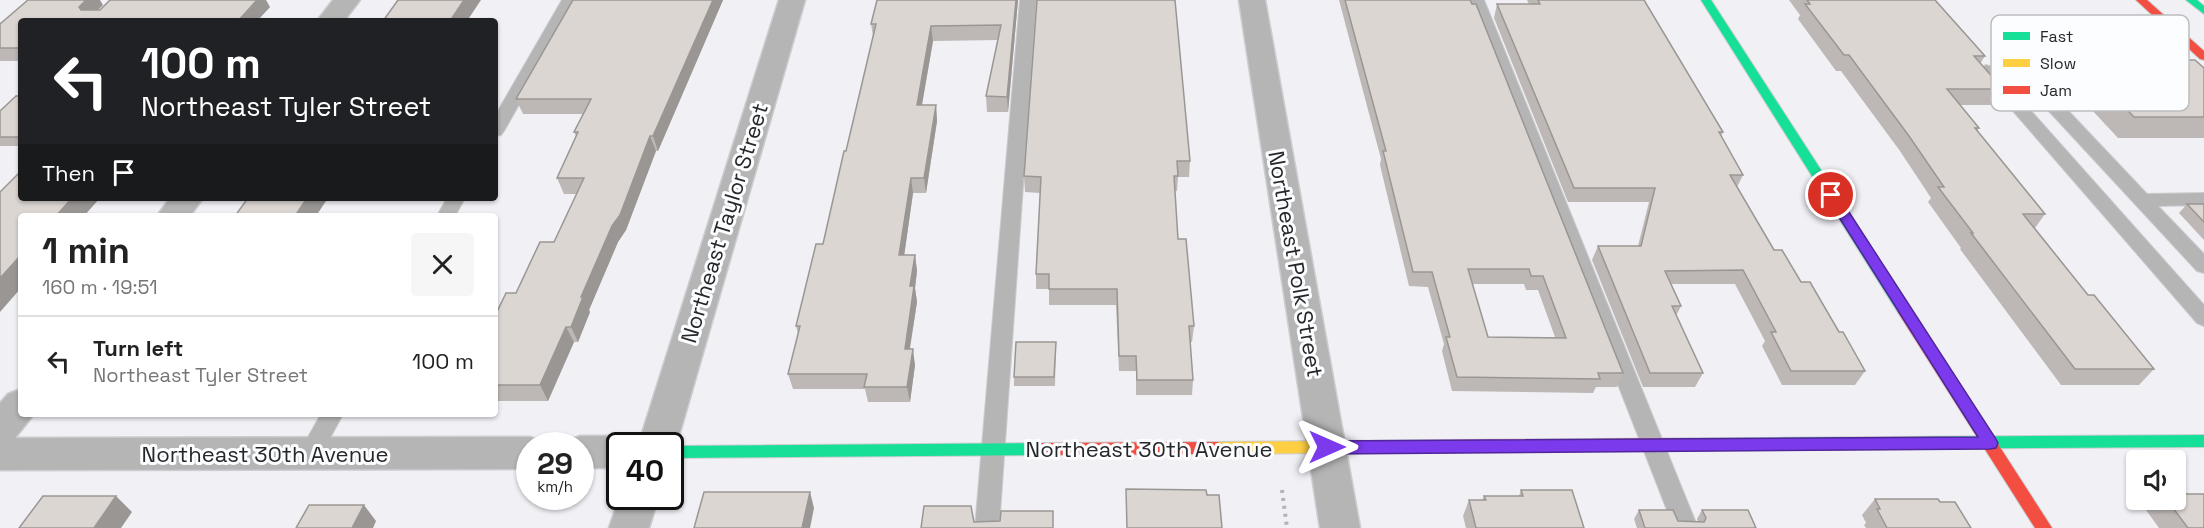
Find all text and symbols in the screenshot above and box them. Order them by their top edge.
legend [1991,15,2189,111]
text: Fast [2040,26,2073,47]
text: 100 m [141,37,261,90]
icon: left [42,42,120,120]
text: Slow [2040,53,2076,74]
text: Jam [2040,80,2072,101]
text: Northeast Tyler Street [141,89,431,124]
street label: Northeast Taylor Street [674,100,774,346]
street label: Northeast Polk Street [1262,149,1330,379]
icon: arrive [107,156,140,189]
text: Then [42,159,95,187]
pin [1805,169,1856,220]
icon: arrive [1814,178,1847,211]
text: 1 min [42,228,130,274]
button: close [411,233,474,296]
text: 160 m · 19:51 [42,274,158,300]
text: Turn left [93,334,183,362]
icon: left [42,345,75,378]
text: 100 m [412,347,474,375]
text: Northeast Tyler Street [93,362,308,388]
position arrow [1295,415,1359,479]
speed limit sign: 40 [606,432,684,510]
street label: Northeast 30th Avenue [1026,435,1272,463]
street label: Northeast 30th Avenue [142,440,388,468]
text: 29 [537,444,573,483]
map controls [2126,450,2186,510]
button: sound [2126,450,2186,510]
text: km/h [537,477,573,496]

